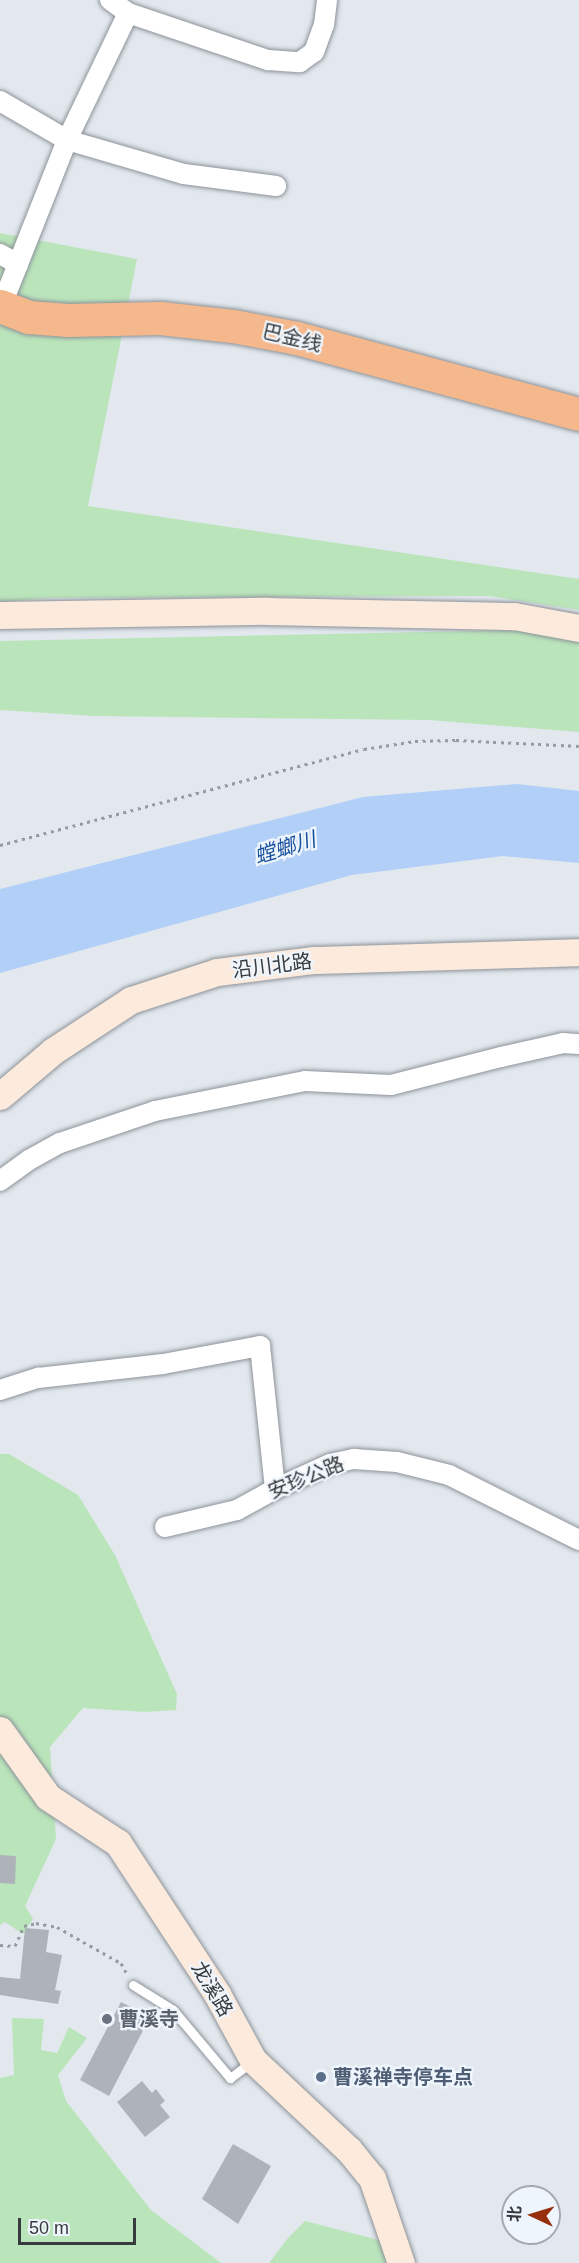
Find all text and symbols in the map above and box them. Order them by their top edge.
street label: 巴金线 [260,320,324,356]
water label: 螳螂川 [251,827,319,869]
street label: 沿川北路 [231,949,313,983]
street label: 安珍公路 [264,1452,348,1504]
street label: 龙溪路 [186,1957,238,2021]
place label: 曹溪寺 [119,2007,179,2031]
marker: 曹溪寺 [100,2012,114,2026]
place label: 曹溪禅寺停车点 [333,2065,473,2089]
marker: 曹溪禅寺停车点 [314,2070,328,2084]
north arrow [501,2185,561,2245]
text: 北 [506,2205,524,2222]
scale bar [21,2206,140,2244]
text: 50 m [29,2218,69,2238]

